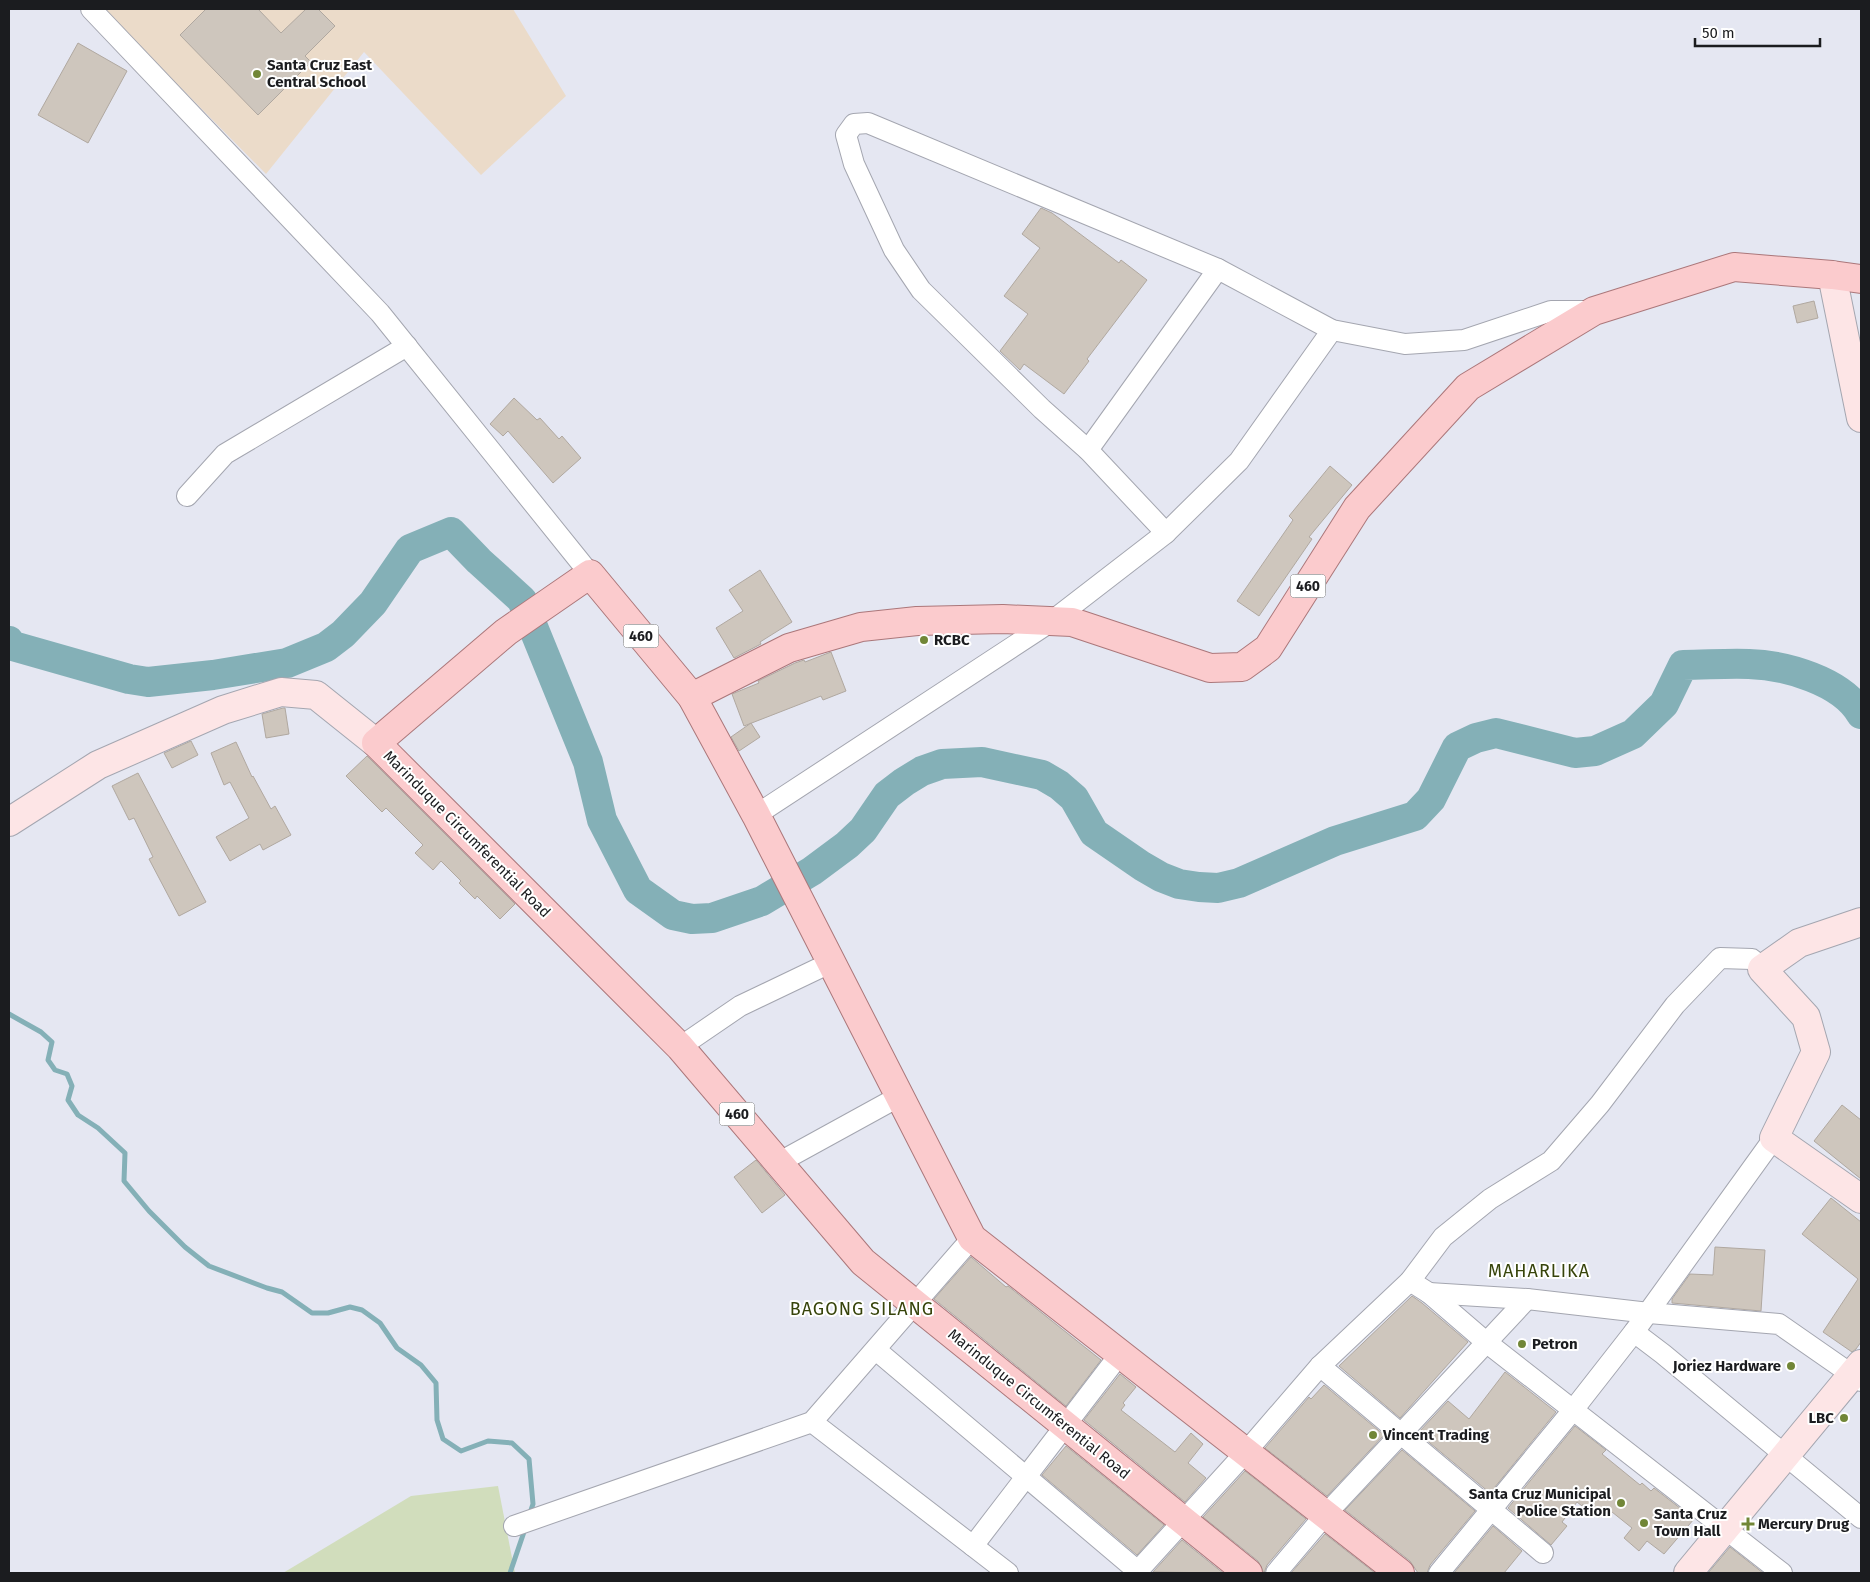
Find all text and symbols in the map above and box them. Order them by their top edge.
scale bar [1695,15,1820,47]
text: 50 m [1702,24,1735,42]
place label: Santa Cruz East Central School [267,56,372,91]
marker: Santa Cruz East Central School [251,68,263,80]
road number: 460 [1290,574,1326,598]
road number: 460 [624,624,658,648]
place label: RCBC [934,631,970,649]
marker: RCBC [918,634,930,646]
street label: Marinduque Circumferential Road [380,747,554,921]
road number: 460 [720,1102,754,1126]
district label: MAHARLIKA [1488,1260,1590,1282]
district label: BAGONG SILANG [790,1298,934,1320]
street label: Marinduque Circumferential Road [944,1325,1134,1483]
place label: Petron [1532,1335,1578,1353]
marker: Petron [1516,1338,1528,1350]
place label: Joriez Hardware [1672,1357,1781,1375]
marker: Joriez Hardware [1785,1360,1797,1372]
place label: LBC [1808,1409,1834,1427]
marker: LBC [1838,1412,1850,1424]
place label: Vincent Trading [1382,1426,1490,1444]
marker: Vincent Trading [1367,1429,1379,1441]
place label: Santa Cruz Municipal Police Station [1469,1485,1612,1520]
marker: Santa Cruz Municipal Police Station [1615,1497,1627,1509]
place label: Santa Cruz Town Hall [1654,1505,1727,1540]
place label: Mercury Drug [1758,1515,1850,1533]
marker: Santa Cruz Town Hall [1638,1517,1650,1529]
marker: Mercury Drug [1742,1518,1754,1530]

